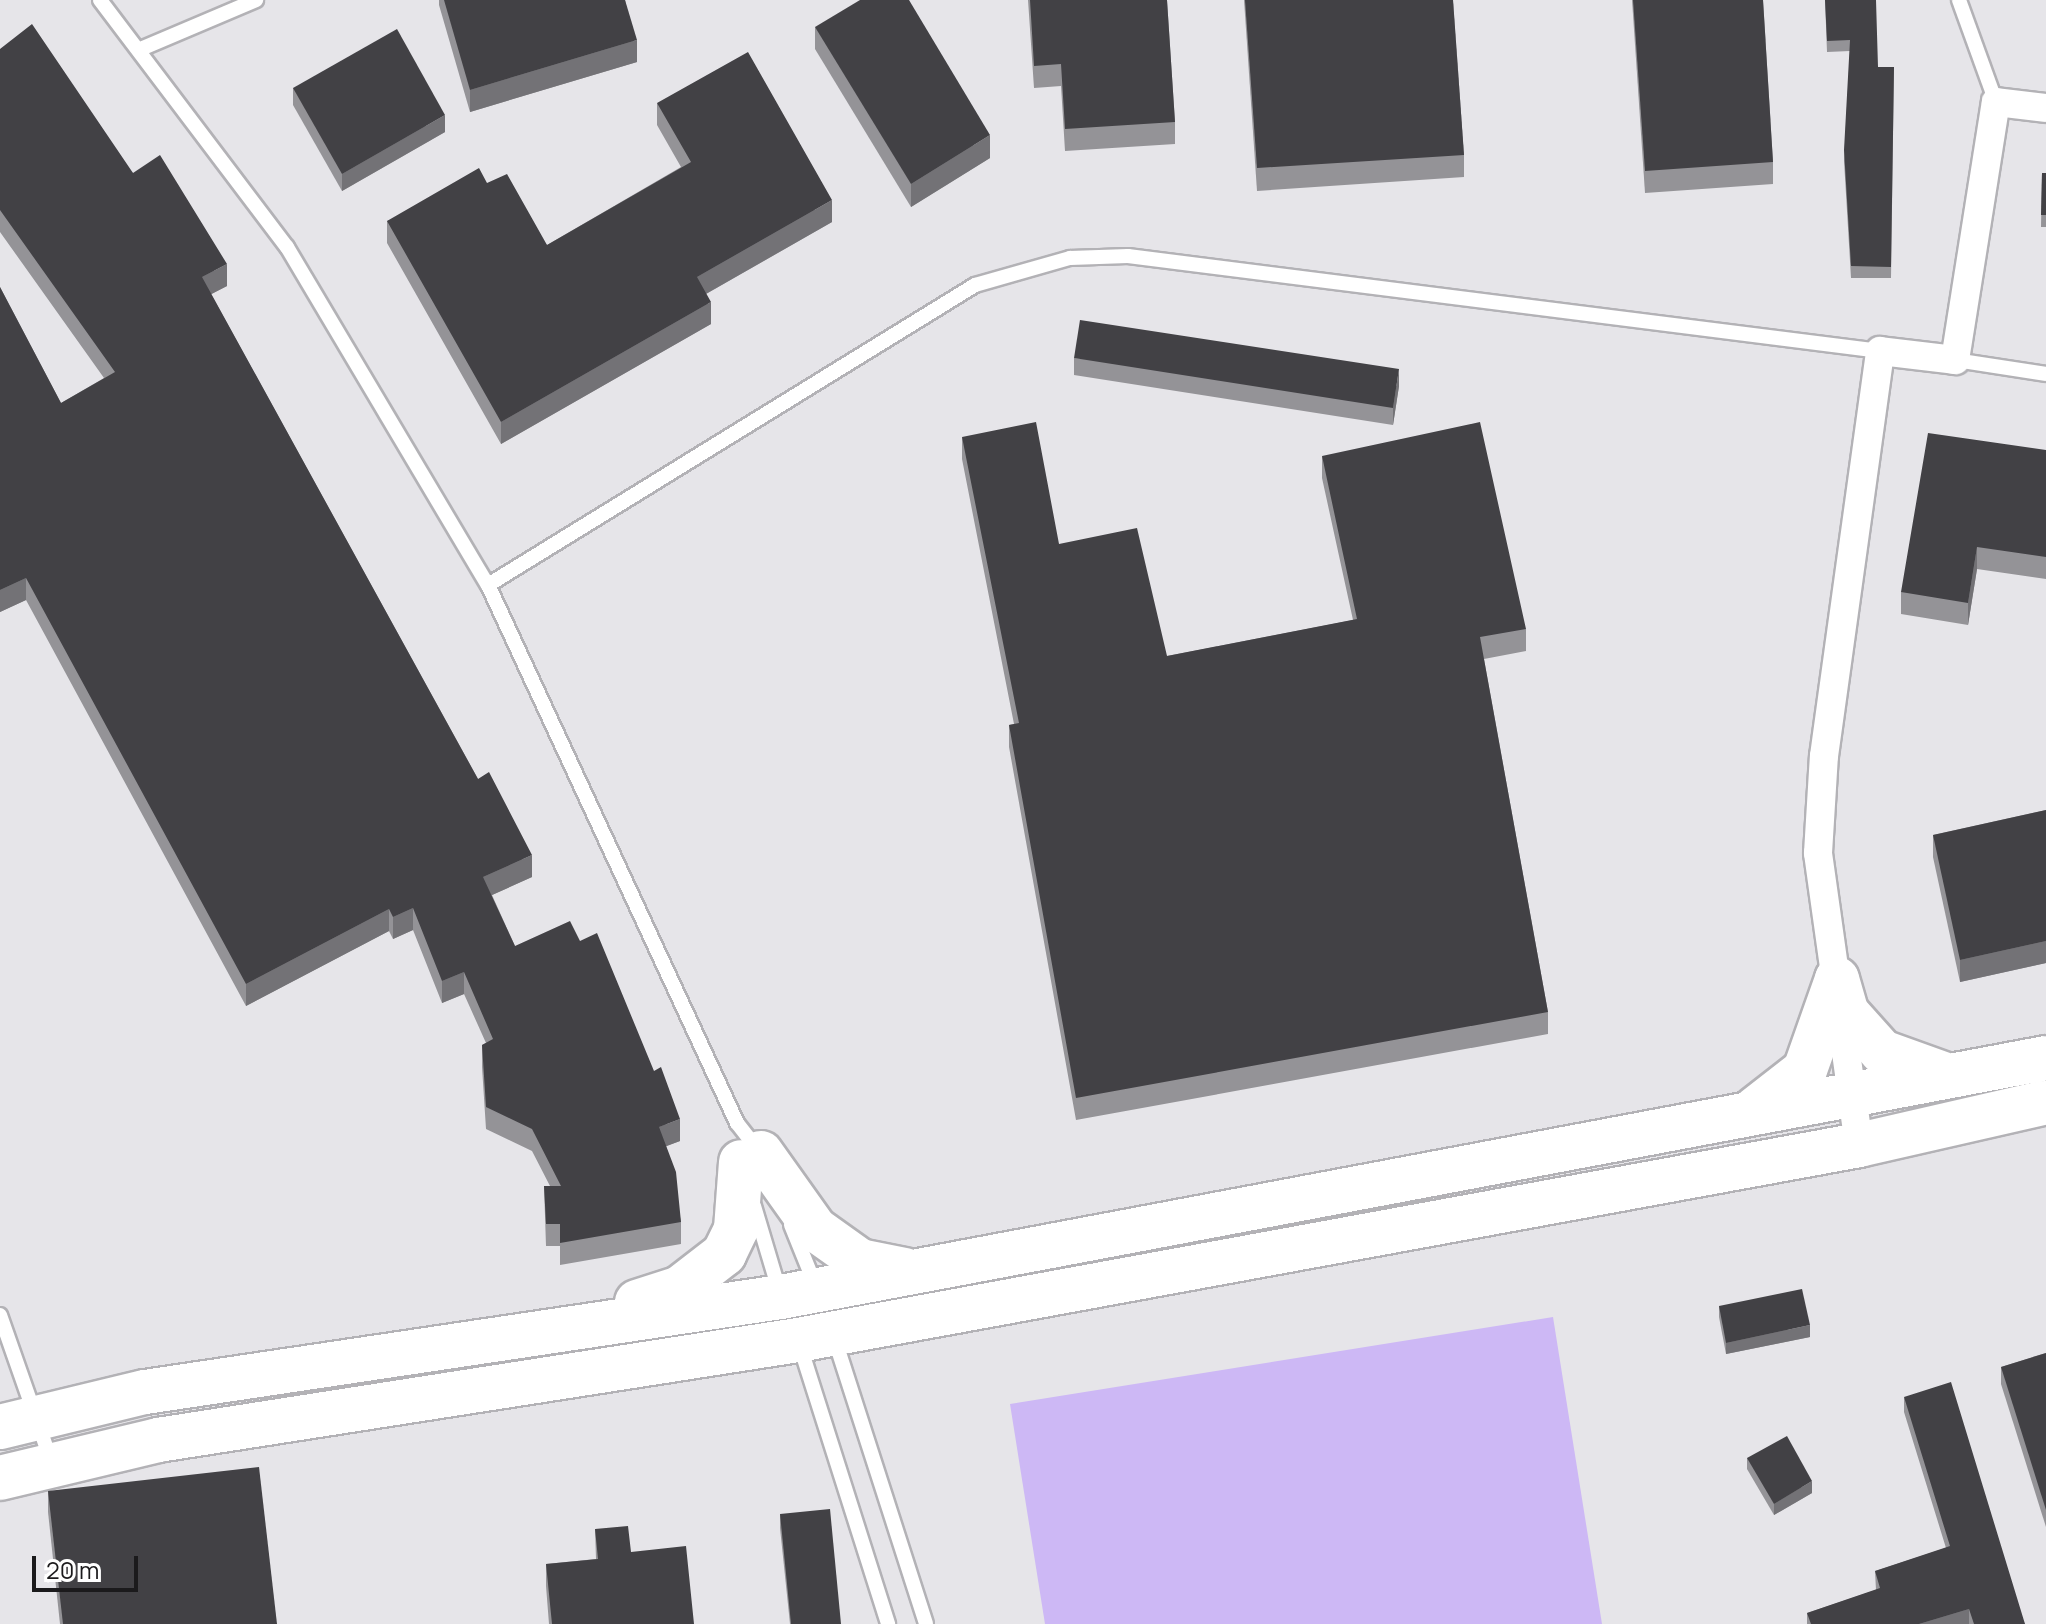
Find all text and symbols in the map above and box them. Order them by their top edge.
scale bar [36,1540,142,1590]
text: 20 m [46,1553,99,1586]

